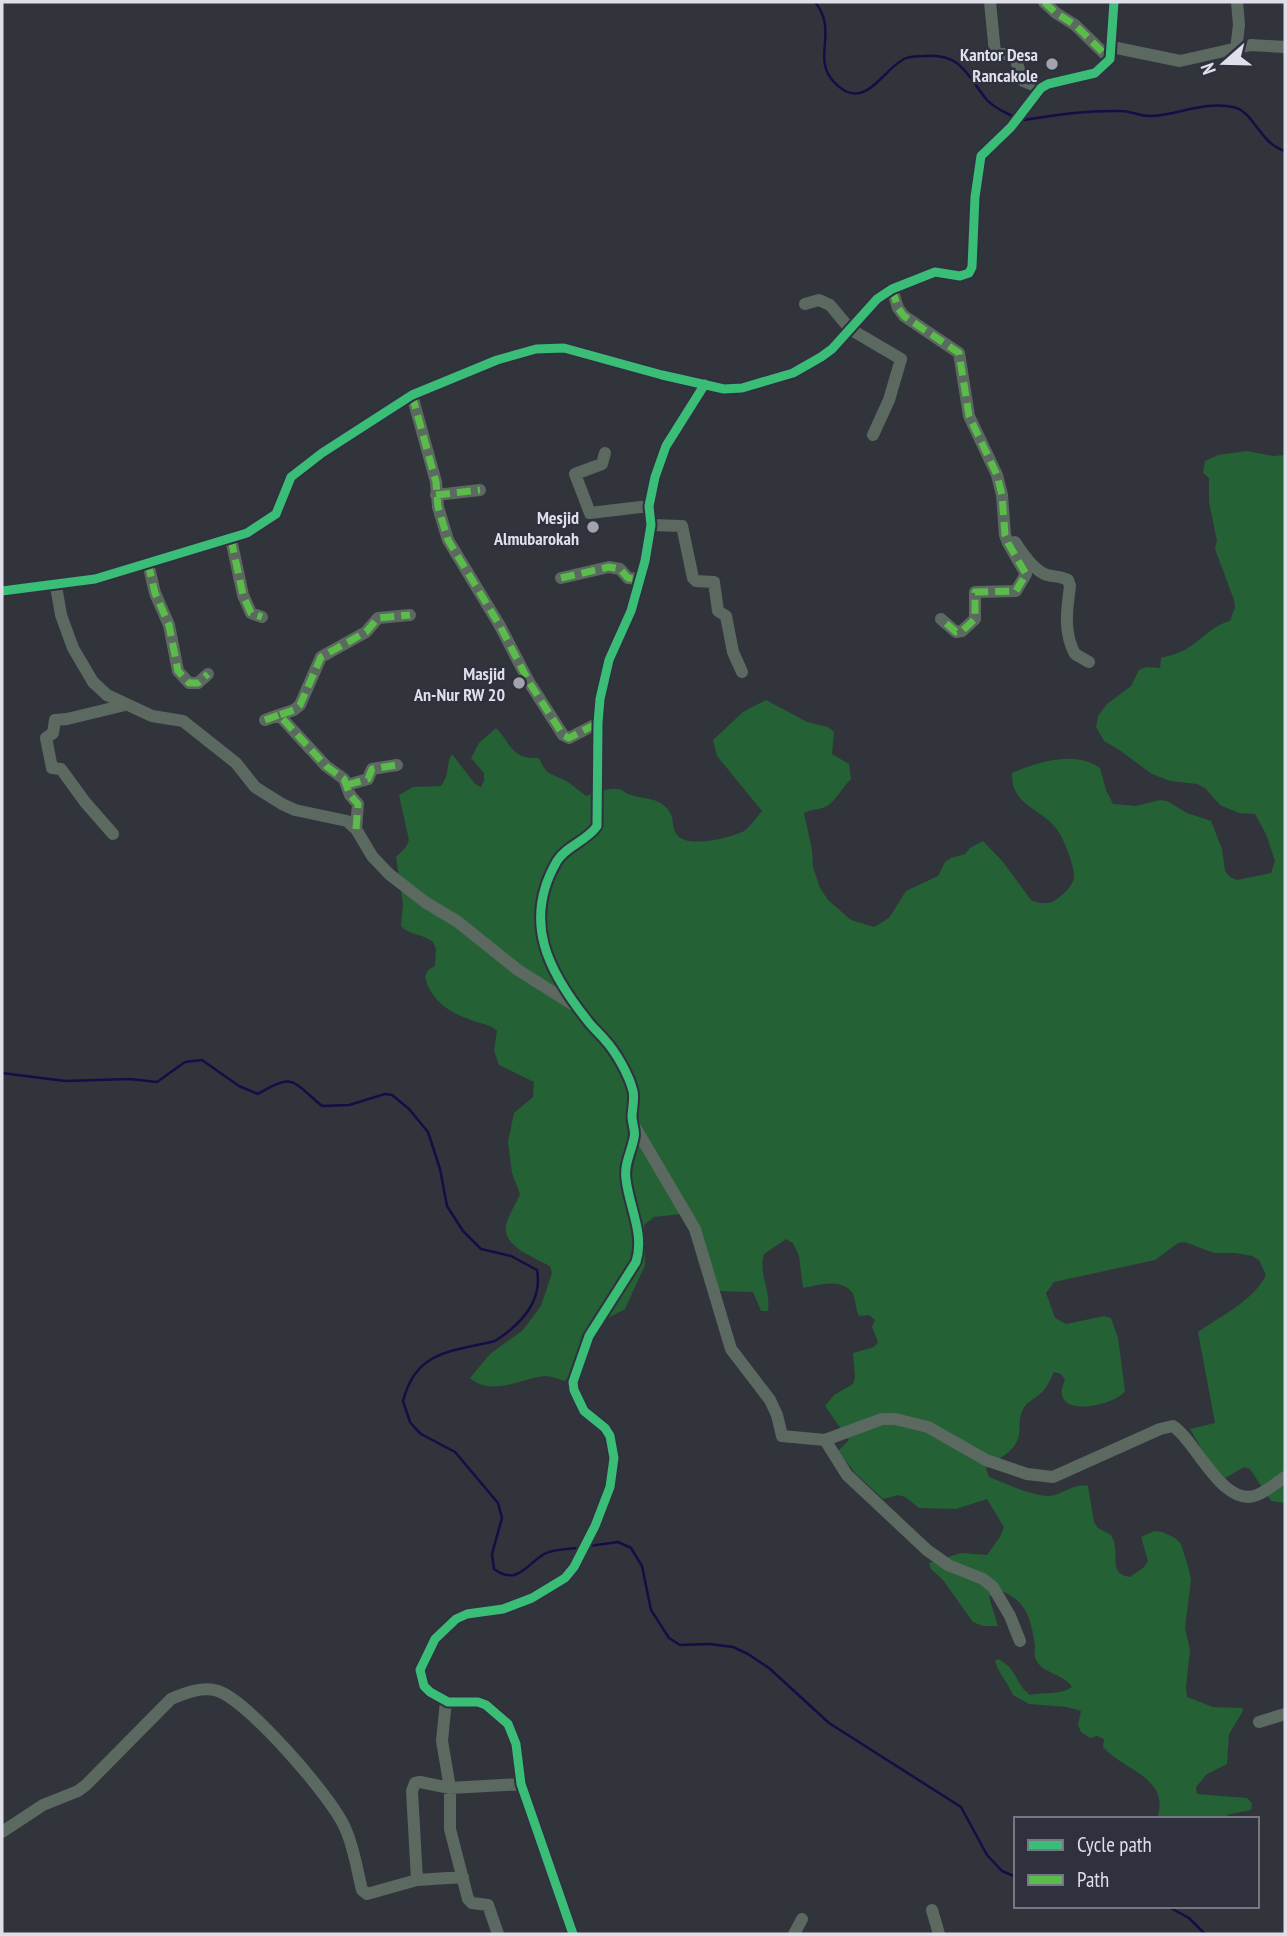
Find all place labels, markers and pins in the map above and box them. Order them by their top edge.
place label: Kantor Desa Rancakole [960,43,1038,87]
marker: Kantor Desa Rancakole [1044,56,1060,72]
place label: Mesjid Almubarokah [493,506,579,550]
marker: Mesjid Almubarokah [585,519,601,535]
place label: Masjid An-Nur RW 20 [413,662,505,706]
marker: Masjid An-Nur RW 20 [511,675,527,691]

